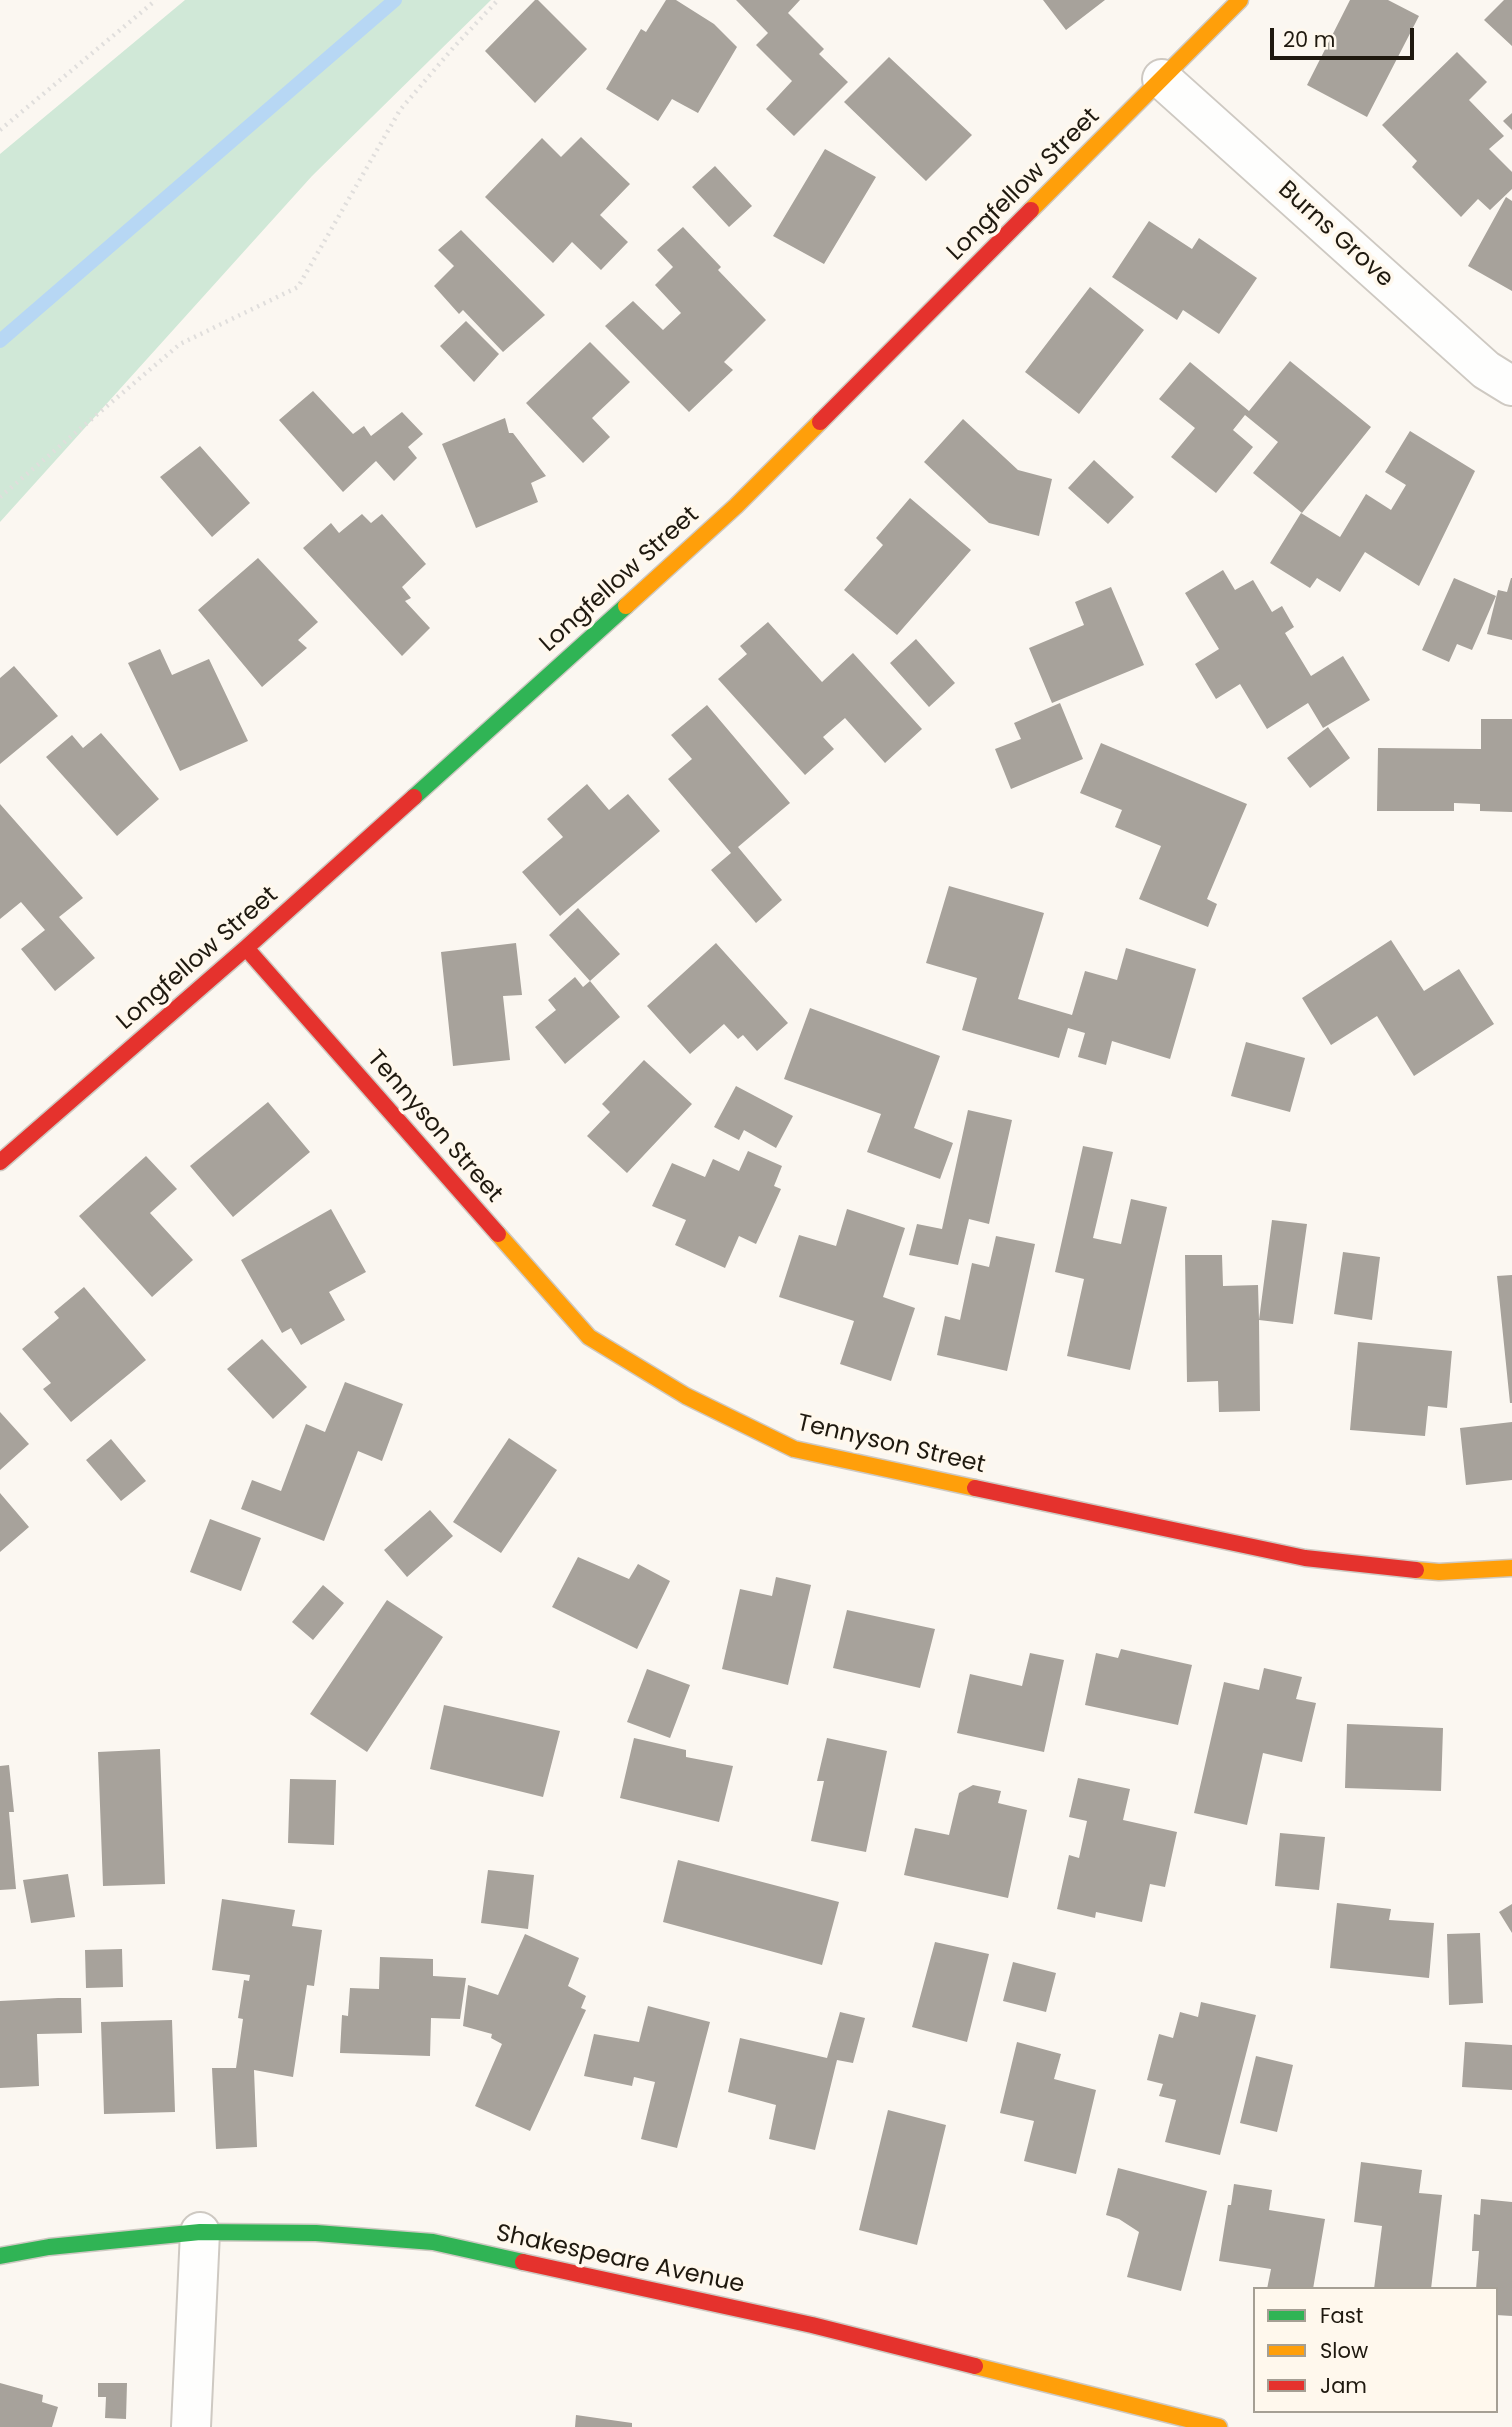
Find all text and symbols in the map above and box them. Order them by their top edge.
scale bar [1274,14,1418,58]
text: 20 m [1283,25,1336,54]
street label: Longfellow Street [942,103,1106,267]
street label: Burns Grove [1272,176,1398,294]
street label: Longfellow Street [535,501,705,659]
street label: Longfellow Street [112,881,284,1037]
street label: Tennyson Street [360,1045,508,1209]
street label: Tennyson Street [794,1409,988,1481]
street label: Shakespeare Avenue [493,2220,747,2300]
legend [1253,2287,1498,2413]
text: Fast [1320,2301,1363,2330]
text: Slow [1320,2336,1368,2365]
text: Jam [1320,2371,1367,2400]

